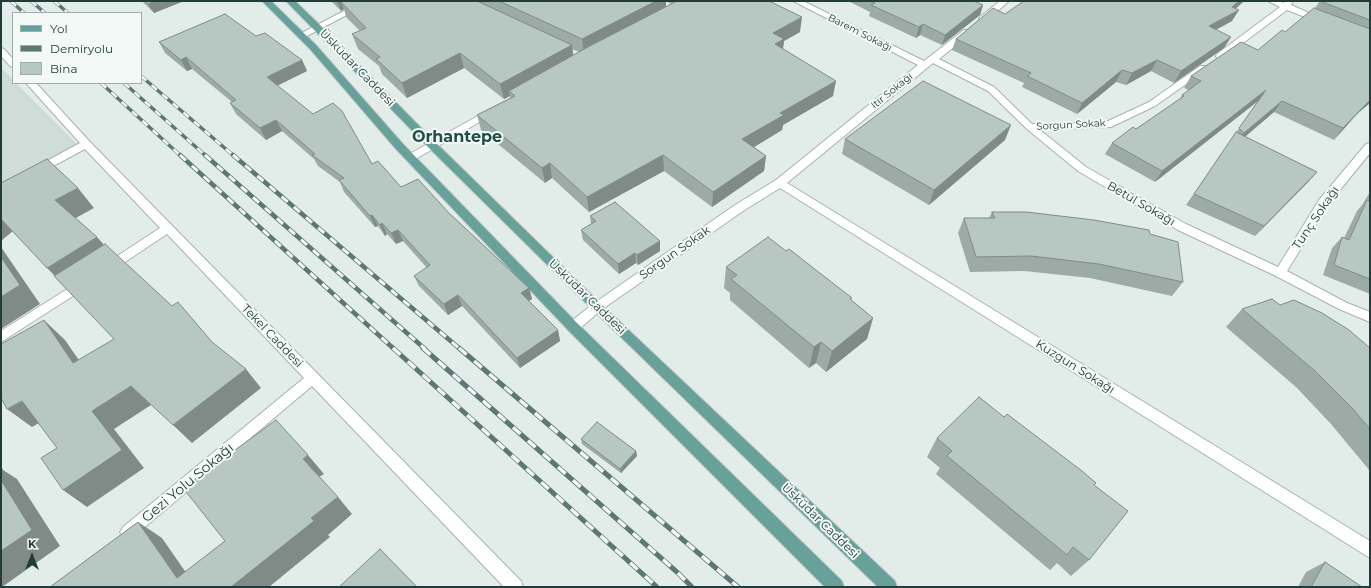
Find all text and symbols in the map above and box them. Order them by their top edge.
legend [12,12,142,84]
street label: Barem Sokağı [826,12,894,54]
text: Yol [50,21,68,36]
street label: Üsküdar Caddesi [316,26,398,110]
text: Demiryolu [50,41,113,56]
text: Bina [50,61,77,76]
street label: Itır Sokağı [869,71,915,111]
street label: Sorgun Sokak [1036,117,1106,133]
district label: Orhantepe [412,127,502,147]
street label: Betül Sokağı [1104,179,1178,229]
street label: Tunç Sokağı [1290,184,1342,252]
street label: Sorgun Sokak [637,223,713,283]
street label: Üsküdar Caddesi [545,256,629,338]
street label: Tekel Caddesi [238,301,306,371]
street label: Kuzgun Sokağı [1033,337,1117,397]
street label: Gezi Yolu Sokağı [139,440,237,526]
street label: Üsküdar Caddesi [778,480,862,562]
north arrow [12,536,52,576]
text: K [28,537,36,551]

